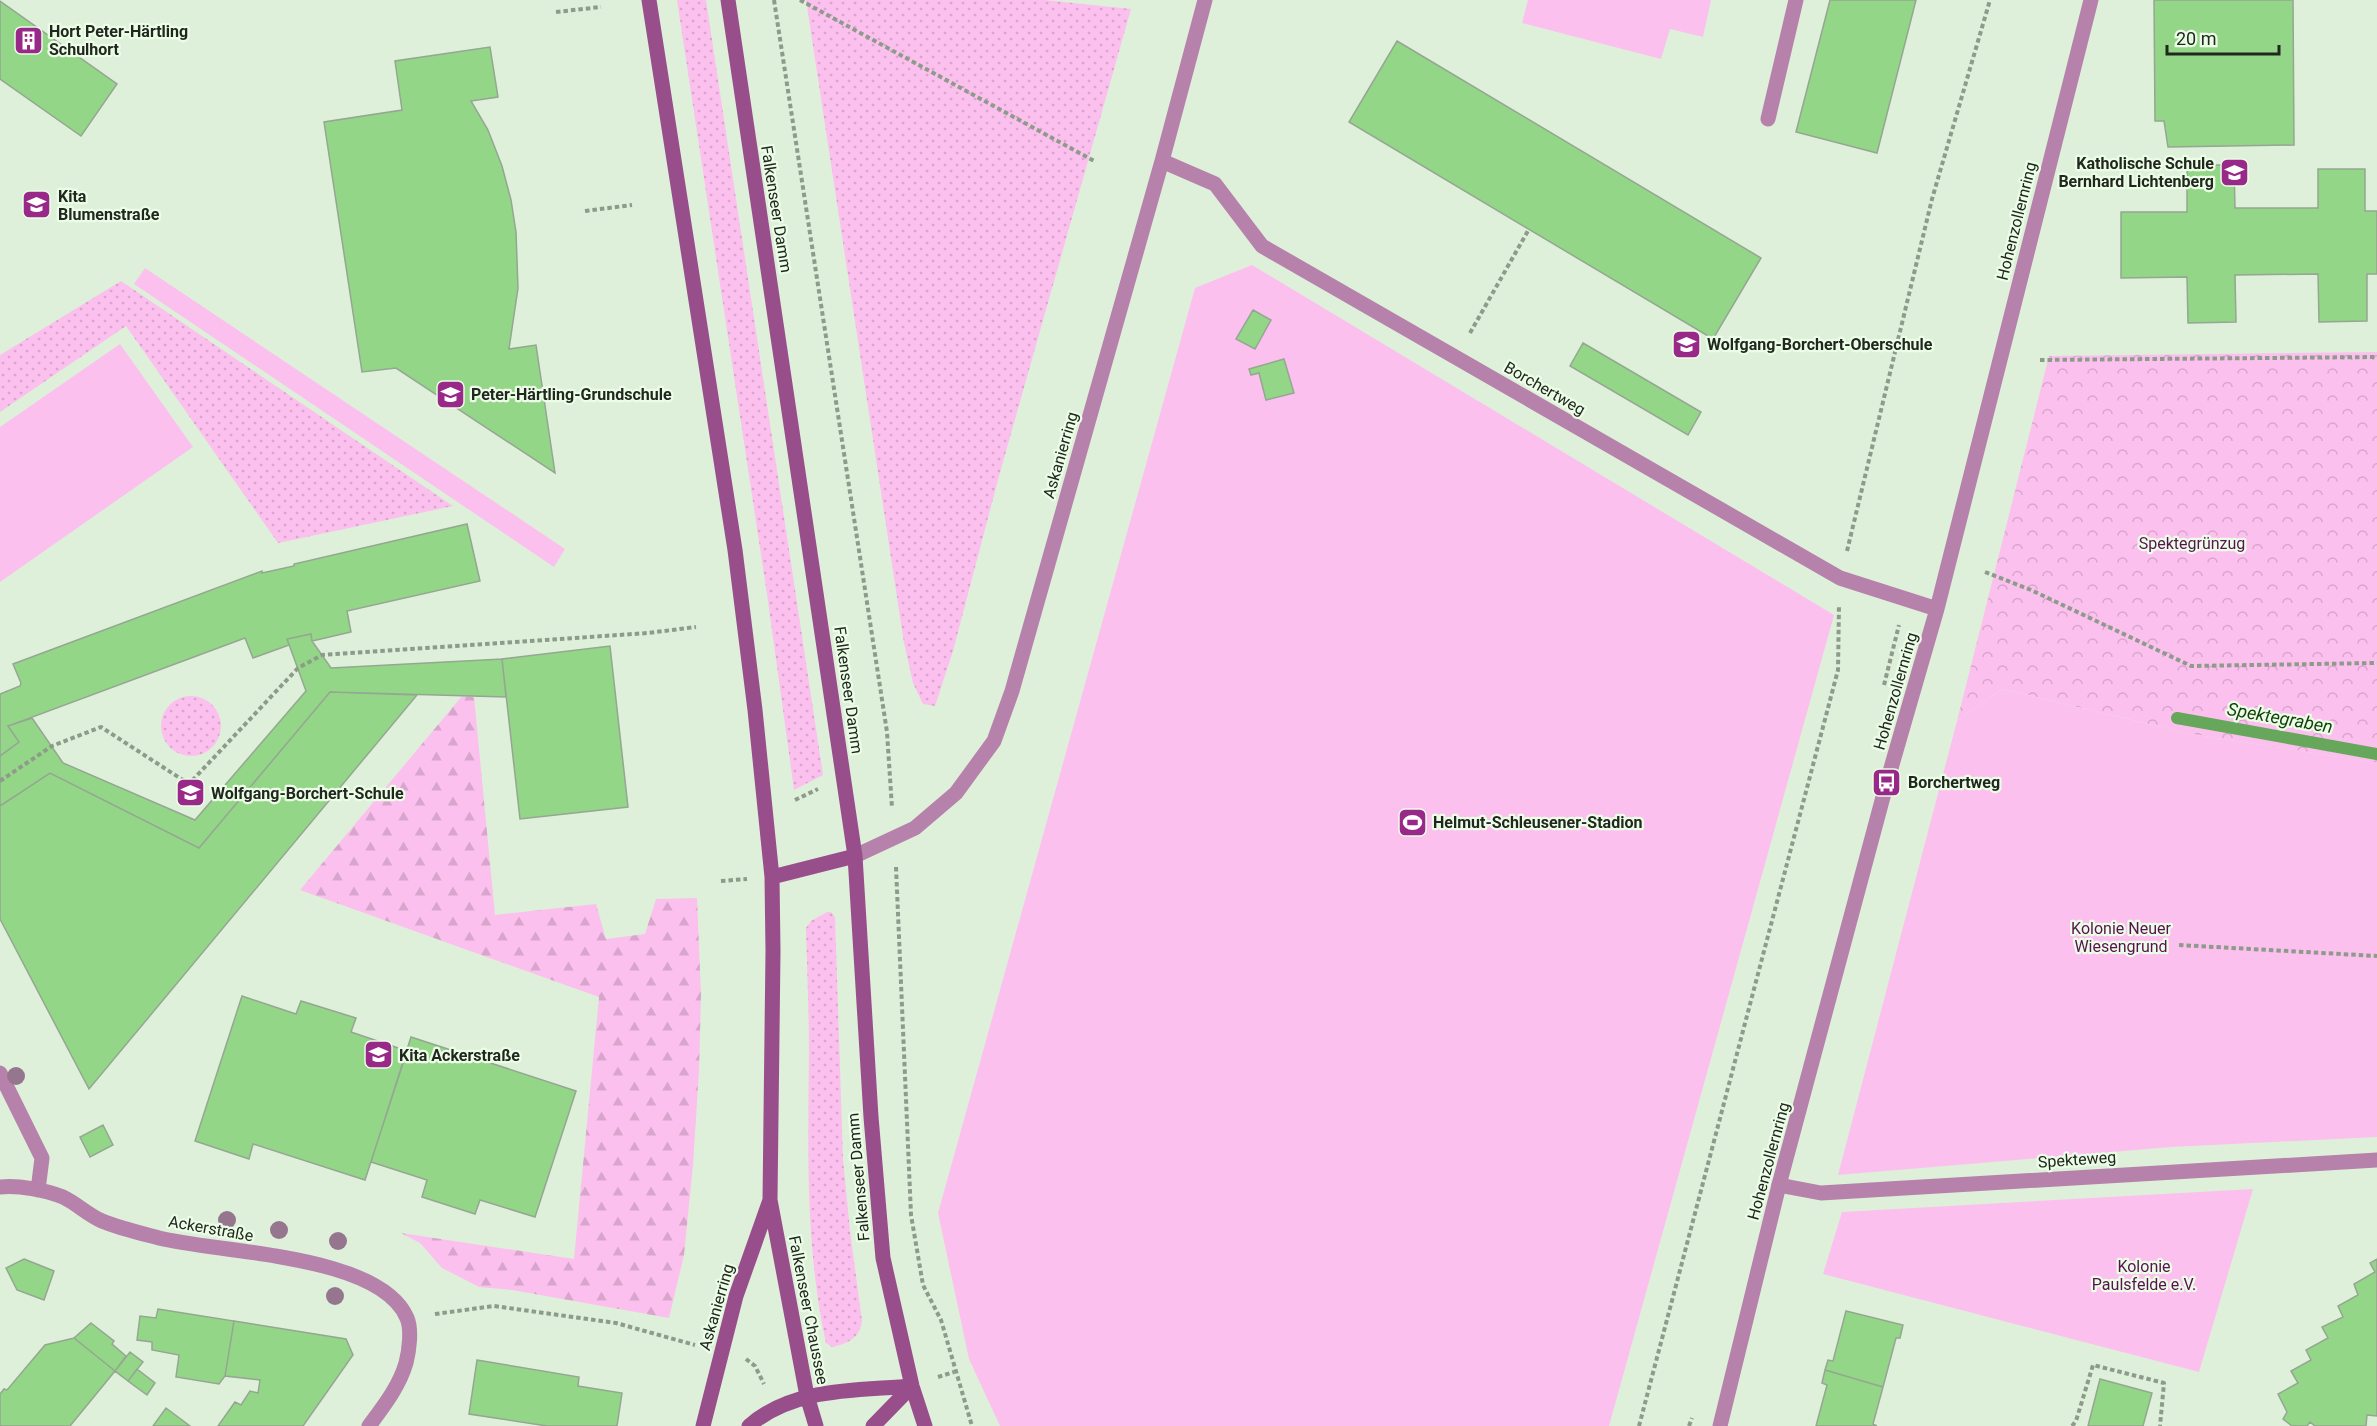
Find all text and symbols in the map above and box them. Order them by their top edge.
scale bar [2167,18,2280,56]
place label: Hort Peter-Härtling Schulhort [49,22,188,59]
building icon: Hort Peter-Härtling Schulhort [12,24,44,56]
text: 20 m [2176,28,2216,49]
street label: Falkenseer Damm [757,144,796,274]
place label: Katholische Schule Bernhard Lichtenberg [2058,154,2214,191]
school or university icon: Katholische Schule Bernhard Lichtenberg [2219,156,2251,188]
street label: Hohenzollernring [1993,160,2040,282]
place label: Kita Blumenstraße [58,187,160,224]
school or university icon: Kita Blumenstraße [21,189,53,221]
school or university icon: Wolfgang-Borchert-Oberschule [1670,328,1702,360]
place label: Wolfgang-Borchert-Oberschule [1707,335,1933,354]
street label: Borchertweg [1501,358,1589,419]
school or university icon: Peter-Härtling-Grundschule [434,378,466,410]
place label: Peter-Härtling-Grundschule [471,385,672,404]
street label: Askanierring [1039,410,1082,501]
park label: Spektegrünzug [2139,534,2245,553]
street label: Falkenseer Damm [830,625,867,755]
street label: Hohenzollernring [1870,630,1921,752]
water label: Spektegraben [2226,698,2335,737]
bus stop icon: Borchertweg [1871,766,1903,798]
place label: Borchertweg [1908,773,2000,792]
school or university icon: Wolfgang-Borchert-Schule [174,777,206,809]
place label: Wolfgang-Borchert-Schule [211,784,404,803]
sports icon: Helmut-Schleusener-Stadion [1396,806,1428,838]
place label: Helmut-Schleusener-Stadion [1433,813,1642,832]
park label: Kolonie Neuer Wiesengrund [2071,919,2171,956]
school or university icon: Kita Ackerstraße [362,1039,394,1071]
place label: Kita Ackerstraße [399,1046,520,1065]
street label: Hohenzollernring [1744,1100,1793,1222]
street label: Falkenseer Damm [843,1112,874,1242]
street label: Spekteweg [2037,1147,2117,1172]
street label: Ackerstraße [167,1212,255,1245]
street label: Falkenseer Chaussee [785,1234,832,1386]
park label: Kolonie Paulsfelde e.V. [2092,1257,2196,1294]
street label: Askanierring [695,1262,738,1353]

